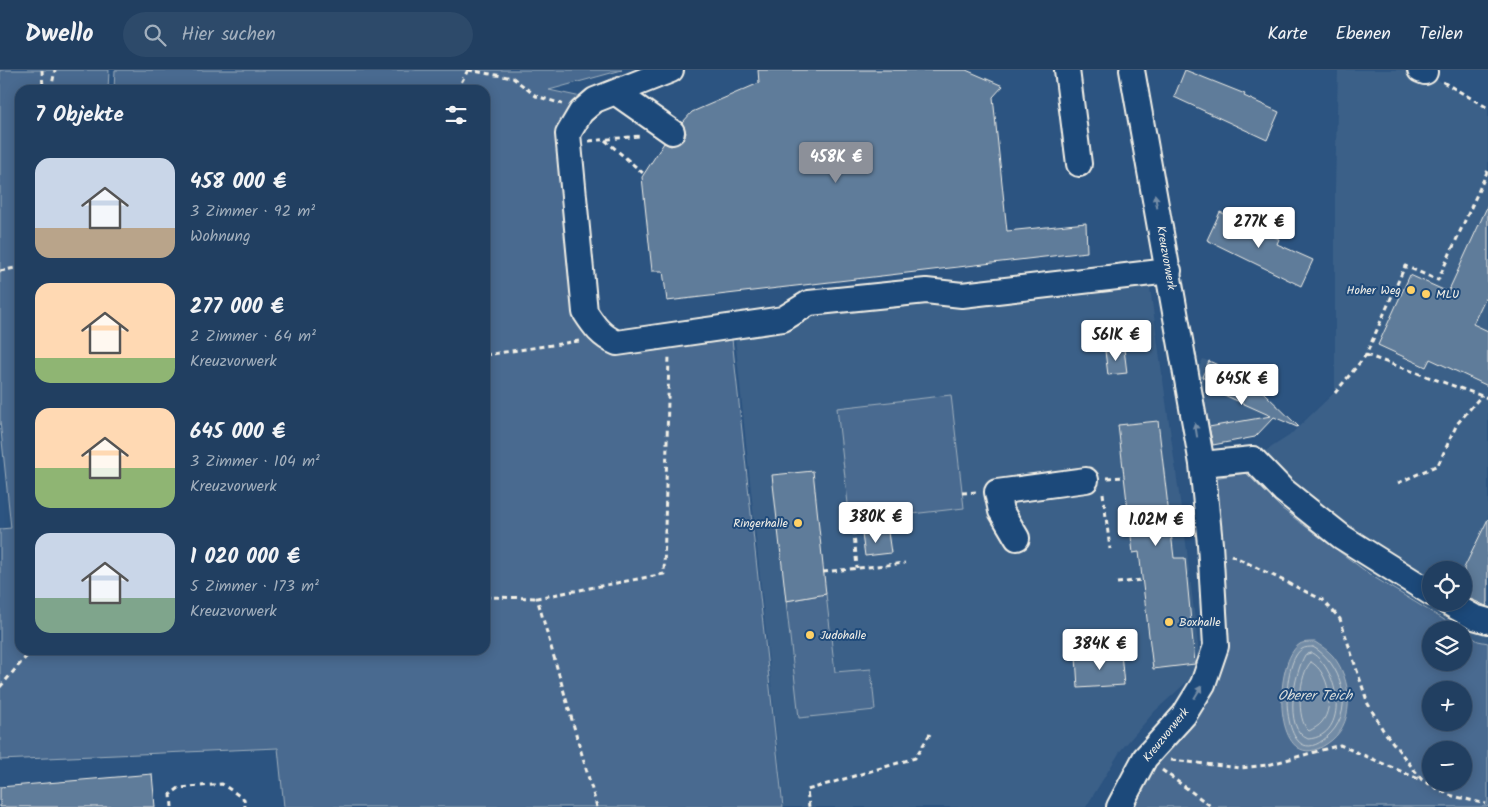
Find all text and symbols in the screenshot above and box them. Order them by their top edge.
search box [123,12,473,57]
text: Dwello [25,15,93,54]
text: Hier suchen [181,20,276,50]
text: Karte [1267,20,1308,49]
text: Ebenen [1336,20,1391,49]
text: Teilen [1419,20,1463,49]
icon: search [141,21,169,49]
text: 7 Objekte [35,99,124,132]
icon: filters [442,101,470,129]
pin: 458K € [795,142,877,184]
text: 458K € [810,145,862,170]
text: 458 000 € [190,166,286,199]
icon: home [75,178,135,238]
one-way arrow [1151,192,1159,208]
text: 3 Zimmer · 92 m² [190,199,315,224]
pin: 277K € [1218,206,1300,249]
text: 277K € [1234,210,1284,235]
text: Wohnung [190,224,251,249]
street label: Kreuzvorwerk [1151,224,1181,292]
place label: Hoher Weg [1346,281,1401,300]
marker: Hoher Weg [1405,284,1417,296]
place label: MLU [1436,285,1459,304]
marker: MLU [1420,288,1432,300]
text: 277 000 € [190,291,284,324]
icon: home [75,303,135,363]
pin: 561K € [1075,320,1157,362]
text: 561K € [1092,323,1140,348]
text: 2 Zimmer · 64 m² [190,324,316,349]
text: Kreuzvorwerk [190,349,277,374]
pin: 645K € [1201,364,1283,406]
text: 645K € [1216,367,1268,392]
text: 645 000 € [190,416,285,449]
one-way arrow [1192,421,1200,437]
icon: home [75,428,135,488]
text: 3 Zimmer · 104 m² [190,449,320,474]
text: Kreuzvorwerk [190,474,277,499]
pin: 380K € [835,502,917,544]
pin: 1.02M € [1110,504,1202,547]
text: 380K € [850,505,902,530]
text: 1.02M € [1129,508,1183,533]
place label: Ringerhalle [733,514,789,533]
marker: Ringerhalle [792,517,804,529]
text: 1 020 000 € [190,541,300,574]
icon: home [75,553,135,613]
map controls [1422,561,1472,791]
button: locate [1422,561,1472,611]
text: 5 Zimmer · 173 m² [190,574,319,599]
text: Kreuzvorwerk [190,599,277,624]
place label: Boxhalle [1179,613,1221,632]
marker: Boxhalle [1163,616,1175,628]
button: layers [1422,621,1472,671]
place label: Judohalle [820,626,867,645]
pin: 384K € [1059,628,1141,671]
marker: Judohalle [804,629,816,641]
text: 384K € [1074,632,1126,657]
button: + [1422,681,1472,731]
water label: Oberer Teich [1278,685,1354,707]
one-way arrow [1193,686,1202,699]
street label: Kreuzvorwerk [1138,703,1194,766]
button: − [1422,741,1472,791]

